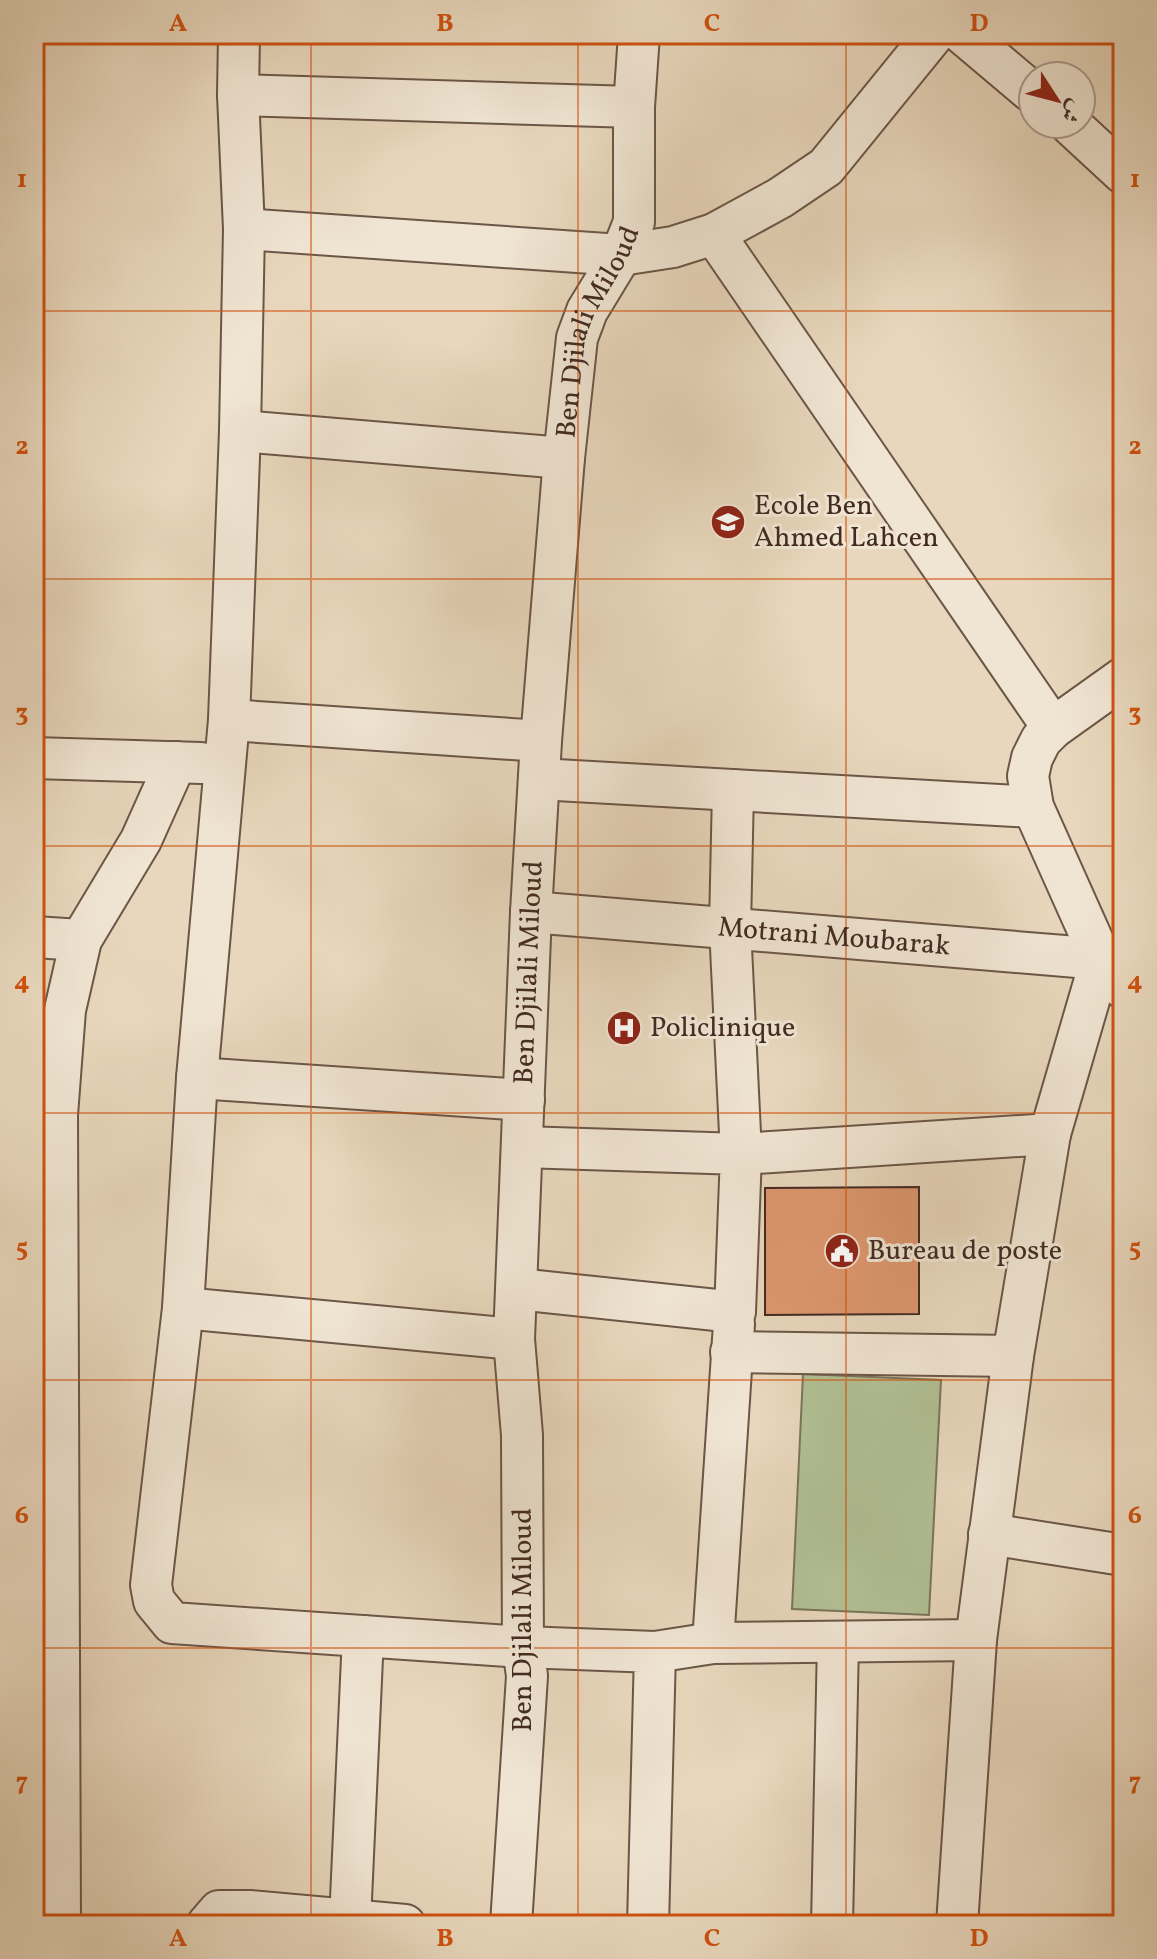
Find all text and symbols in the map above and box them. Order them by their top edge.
text: A [169,6,188,42]
text: B [436,6,454,42]
text: C [704,6,720,42]
text: D [969,6,989,42]
north arrow [1017,60,1097,140]
text: ش [1052,92,1090,128]
text: 1 [17,162,27,198]
text: 1 [1130,162,1140,198]
street label: Ben Djilali Miloud [547,221,650,440]
text: 2 [15,429,29,465]
text: 2 [1128,429,1142,465]
place label: Ecole Ben Ahmed Lahcen [754,487,939,558]
school or university icon: Ecole Ben Ahmed Lahcen [709,503,747,541]
text: 3 [15,696,29,732]
text: 3 [1128,696,1142,732]
street label: Ben Djilali Miloud [505,859,553,1085]
street label: Motrani Moubarak [716,908,952,966]
text: 4 [14,964,30,1000]
text: 4 [1127,964,1143,1000]
hospital icon: Policlinique [605,1009,643,1047]
place label: Policlinique [650,1009,795,1048]
text: 5 [16,1231,28,1267]
text: 5 [1129,1231,1141,1267]
public building icon: Bureau de poste [823,1232,861,1270]
place label: Bureau de poste [868,1232,1062,1271]
text: 6 [15,1498,29,1534]
text: 6 [1128,1498,1142,1534]
street label: Ben Djilali Miloud [504,1508,543,1732]
text: 7 [16,1765,28,1801]
text: 7 [1129,1765,1141,1801]
text: A [169,1921,188,1957]
text: B [436,1921,454,1957]
text: C [704,1921,720,1957]
text: D [969,1921,989,1957]

